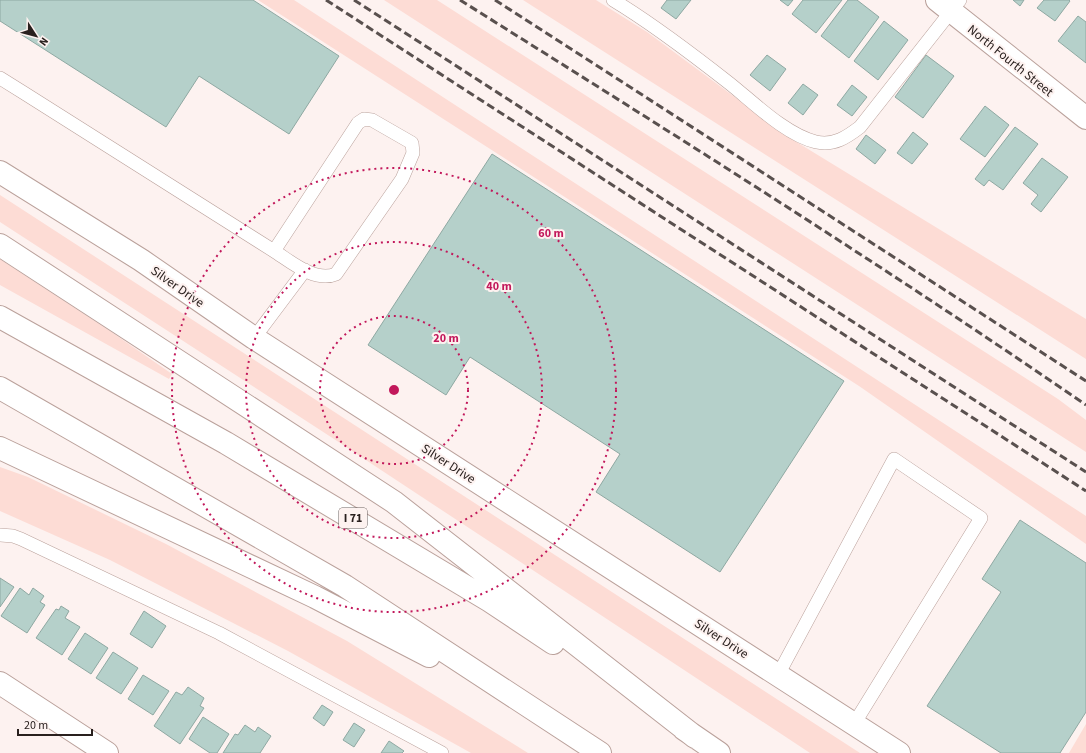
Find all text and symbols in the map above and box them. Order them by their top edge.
north arrow [16,16,56,56]
street label: North Fourth Street [964,21,1058,101]
text: N [35,34,52,49]
text: 60 m [538,225,564,242]
street label: Silver Drive [147,262,208,312]
text: 40 m [486,278,512,295]
text: 20 m [433,330,459,347]
centre of rings [387,383,401,397]
street label: Silver Drive [418,440,479,488]
road number: I 71 [339,508,367,528]
street label: Silver Drive [691,615,752,663]
scale bar [18,711,92,737]
text: 20 m [24,717,48,734]

